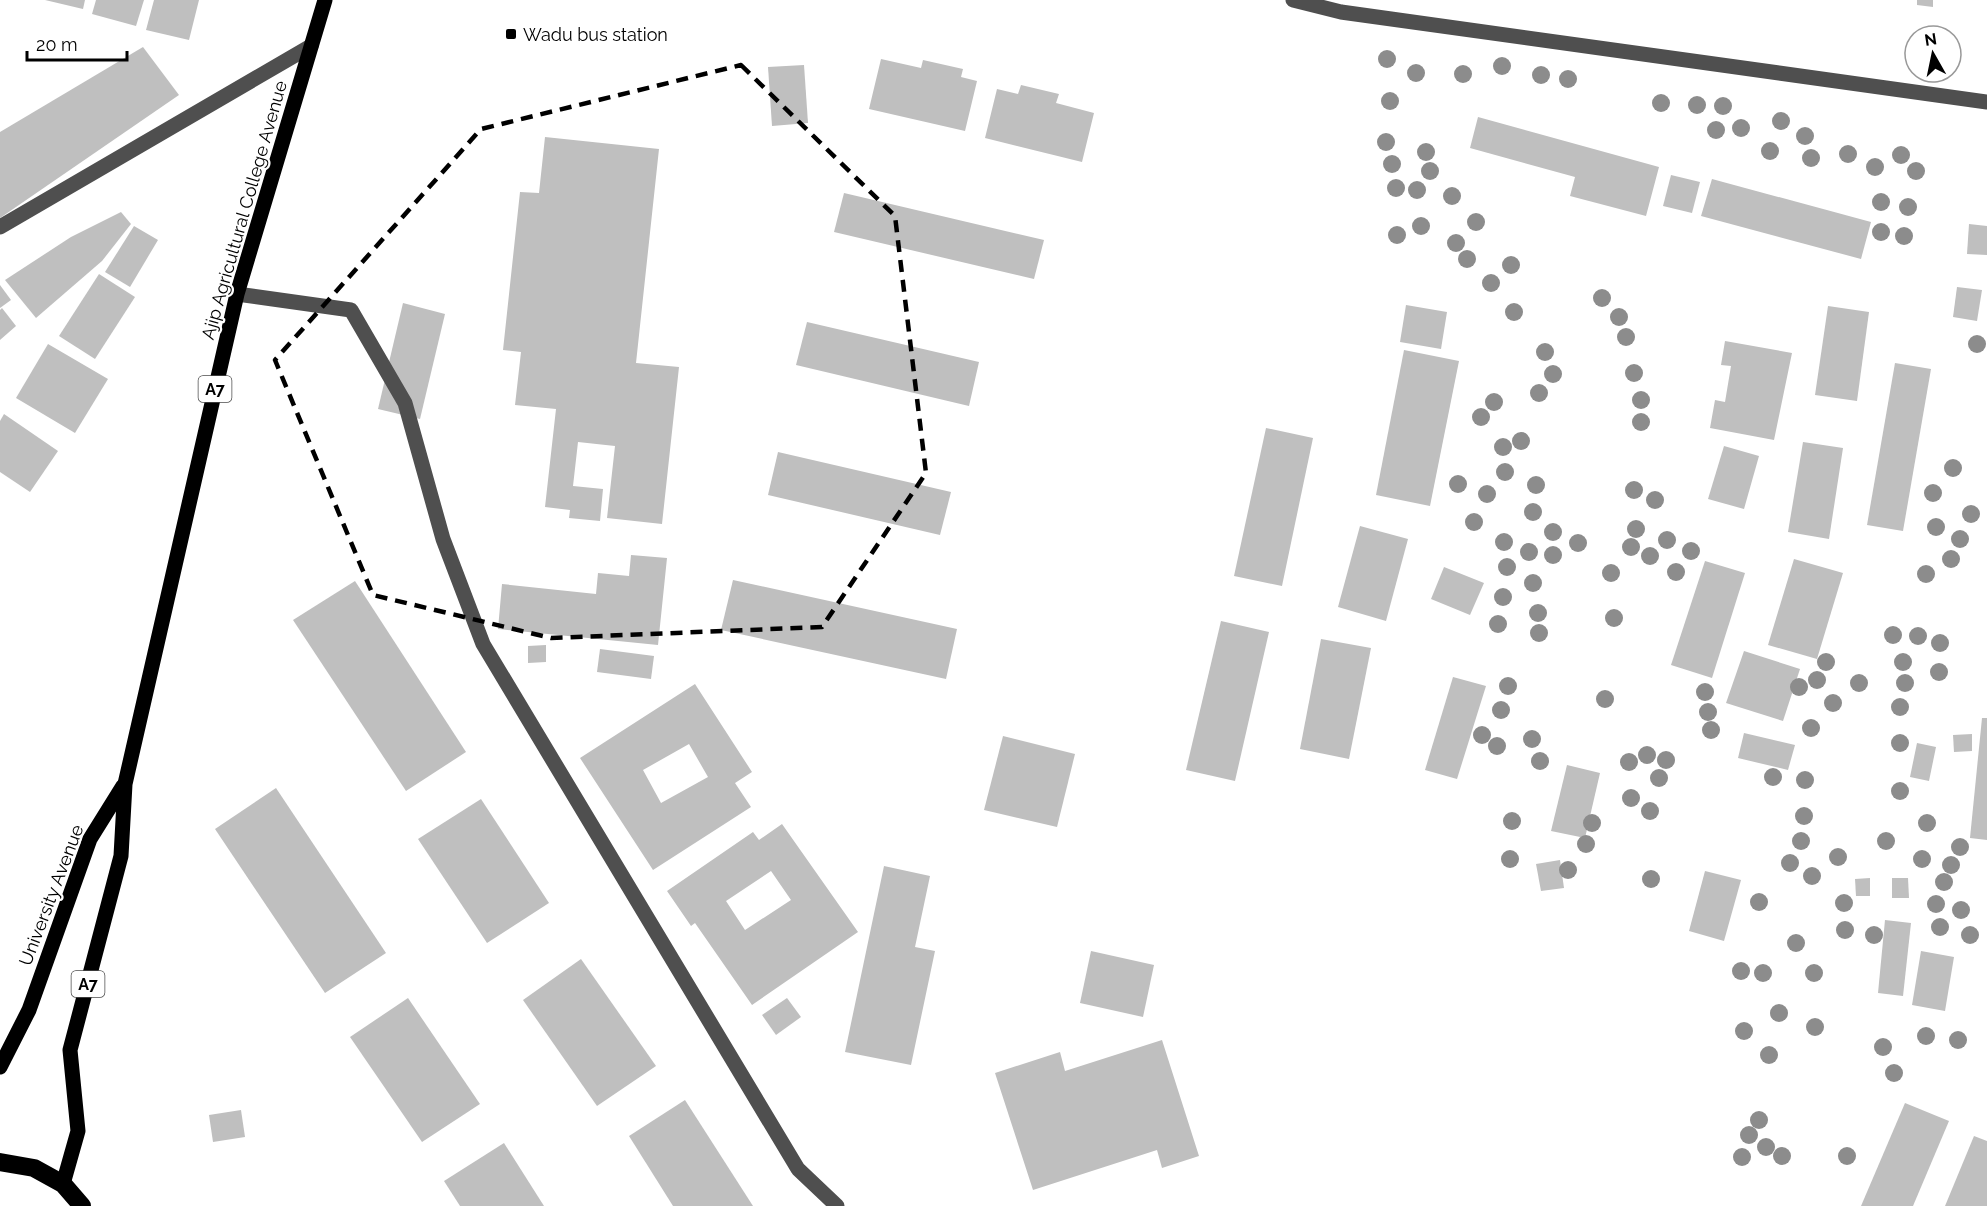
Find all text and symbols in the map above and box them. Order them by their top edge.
scale bar [27,24,128,62]
place label: Wadu bus station [523,24,668,45]
north arrow [1903,24,1963,84]
marker: Wadu bus station [504,27,518,41]
text: N [1923,29,1938,50]
text: 20 m [36,34,78,55]
street label: Ajip Agricultural College Avenue [197,78,291,342]
road number: A7 [198,376,232,402]
street label: University Avenue [14,821,88,968]
road number: A7 [72,971,104,997]

